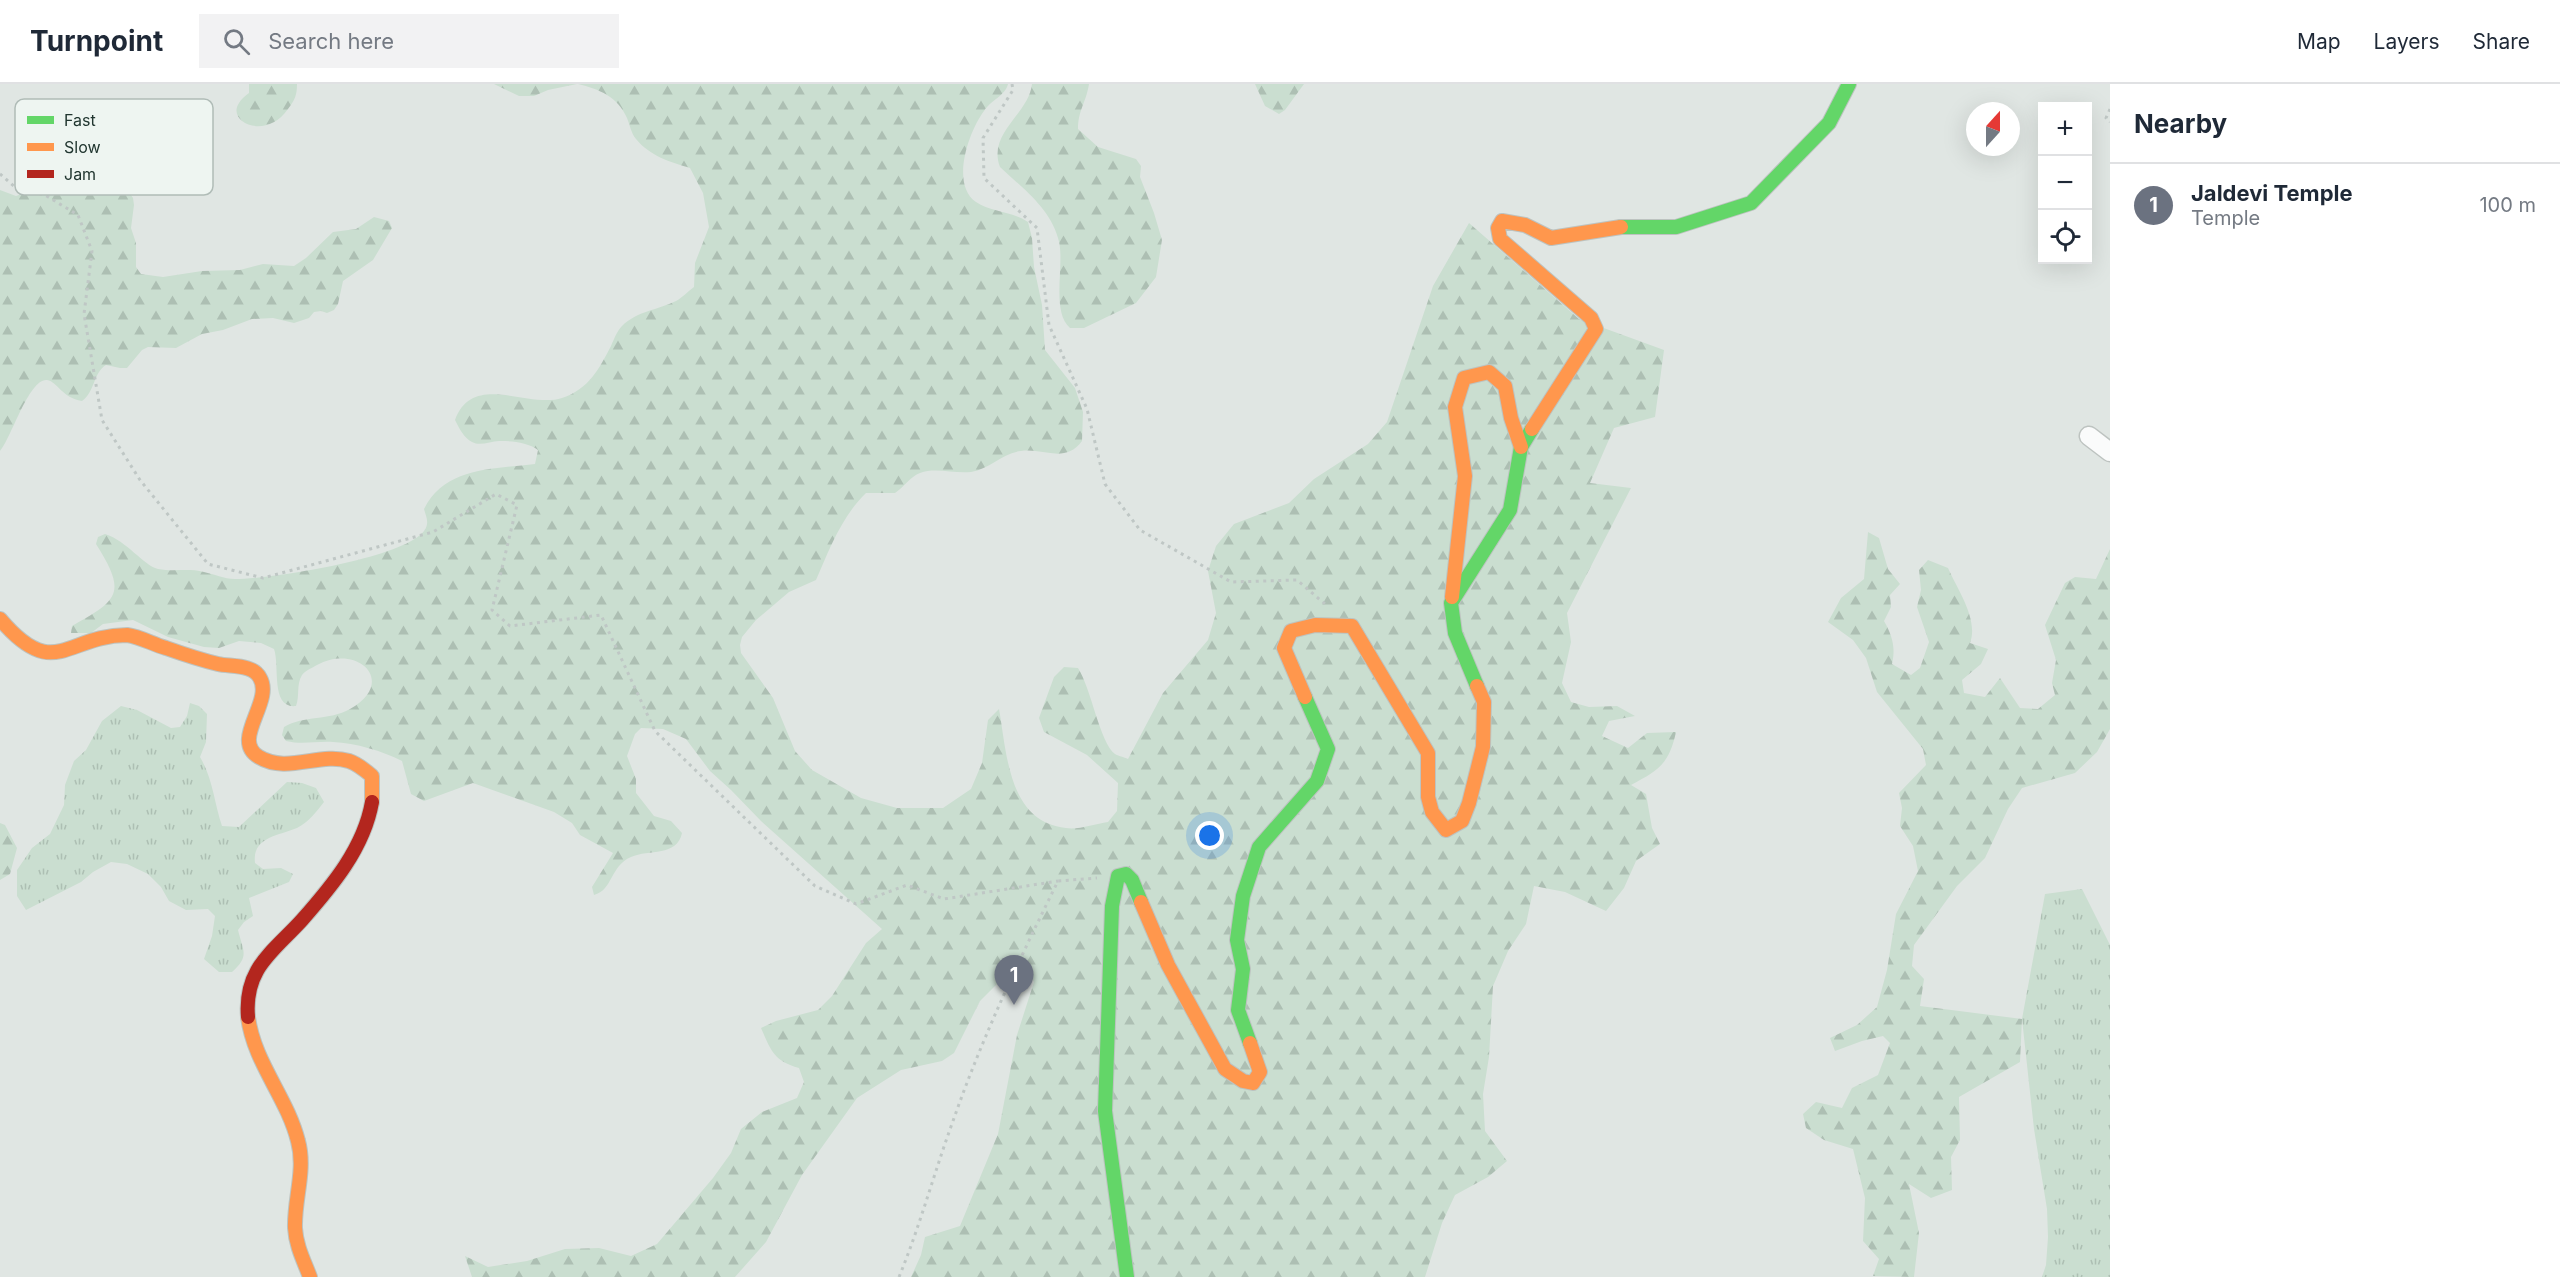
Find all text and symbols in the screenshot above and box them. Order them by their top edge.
search box [199,14,619,68]
text: Turnpoint [30,24,163,58]
icon: search [220,25,253,58]
text: Search here [268,28,394,54]
text: Map [2297,29,2341,54]
text: Layers [2374,29,2440,54]
text: Share [2473,29,2530,54]
legend [15,99,213,195]
north arrow [1966,102,2020,156]
map controls [2038,102,2092,264]
button: + [2038,102,2092,156]
text: Nearby [2134,108,2227,139]
text: Fast [64,110,96,130]
text: Slow [64,137,101,157]
button: − [2038,156,2092,210]
text: Jam [64,164,96,184]
text: Jaldevi Temple [2191,180,2353,206]
text: 1 [2149,193,2158,217]
text: 100 m [2479,193,2536,217]
text: Temple [2191,206,2260,230]
button: locate [2038,210,2092,264]
your location [1195,821,1224,850]
pin: 1 [994,956,1034,1005]

